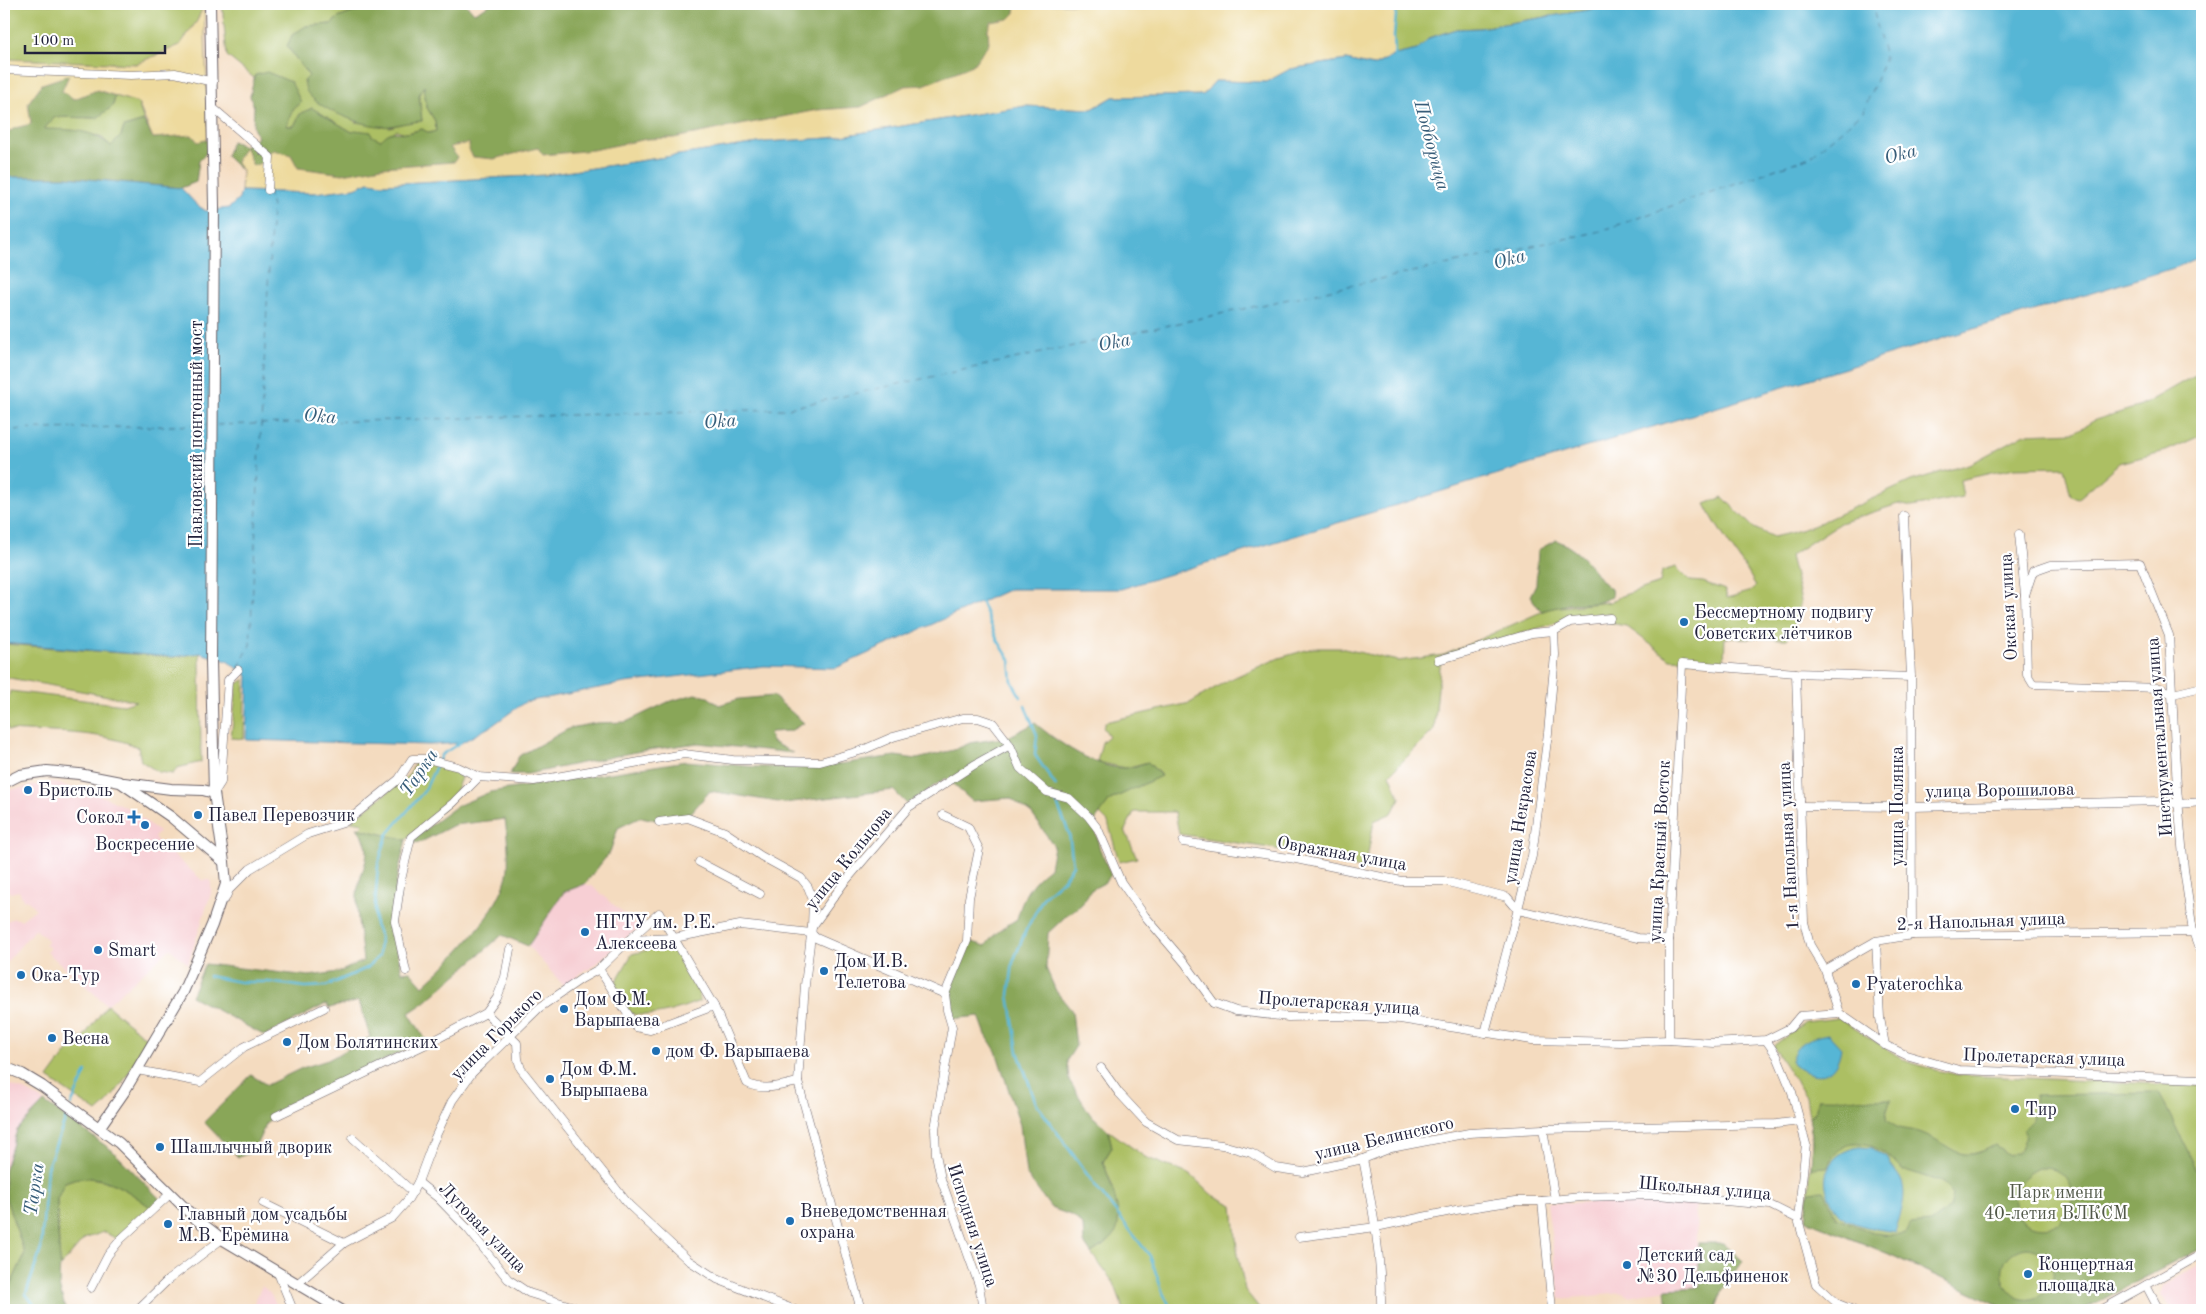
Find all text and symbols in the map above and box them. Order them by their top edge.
scale bar [25,22,165,54]
text: 100 m [32,34,74,49]
water label: Подборица [1409,97,1453,193]
water label: Oka [1882,142,1919,169]
water label: Oka [1491,247,1528,274]
street label: Павловский понтонный мост [188,320,206,548]
water label: Oka [1096,331,1132,356]
water label: Oka [303,407,337,428]
water label: Oka [703,412,737,433]
street label: Окская улица [1997,553,2021,661]
place label: Бессмертному подвигу Советских лётчиков [1694,604,1874,643]
marker: Бессмертному подвигу Советских лётчиков [1678,616,1690,628]
street label: Инструментальная улица [2144,636,2176,837]
water label: Тарка [397,746,443,801]
street label: улица Полянка [1889,746,1907,866]
street label: улица Некрасова [1502,749,1540,885]
street label: улица Красный Восток [1646,760,1674,943]
street label: 1-я Напольная улица [1776,761,1802,931]
street label: улица Ворошилова [1925,781,2075,801]
place label: Бристоль [38,782,112,800]
marker: Бристоль [22,784,34,796]
street label: улица Кольцова [802,804,895,913]
place label: Павел Перевозчик [208,807,355,825]
place label: Сокол [76,809,124,827]
marker: Павел Перевозчик [192,809,204,821]
marker: Сокол [128,811,140,823]
marker: Воскресение [139,819,151,831]
street label: Овражная улица [1275,834,1408,874]
place label: Воскресение [95,836,195,854]
street label: 2-я Напольная улица [1896,910,2066,934]
place label: НГТУ им. Р.Е. Алексеева [595,914,716,953]
marker: НГТУ им. Р.Е. Алексеева [579,926,591,938]
place label: Smart [108,942,156,960]
marker: Smart [92,944,104,956]
place label: Дом И.В. Телетова [834,953,908,992]
marker: Дом И.В. Телетова [818,965,830,977]
place label: Ока-Тур [31,967,100,985]
marker: Ока-Тур [15,969,27,981]
place label: Pyaterochka [1866,976,1963,994]
marker: Pyaterochka [1850,978,1862,990]
street label: улица Горького [448,986,546,1084]
street label: Пролетарская улица [1257,989,1421,1019]
place label: Дом Ф.М. Варыпаева [574,991,660,1030]
marker: Дом Ф.М. Варыпаева [558,1003,570,1015]
place label: Весна [62,1030,109,1048]
marker: Весна [46,1032,58,1044]
place label: Дом Болятинских [297,1034,439,1052]
marker: Дом Болятинских [281,1036,293,1048]
place label: дом Ф. Варыпаева [666,1043,810,1061]
marker: дом Ф. Варыпаева [650,1045,662,1057]
street label: Пролетарская улица [1962,1046,2126,1070]
place label: Дом Ф.М. Вырыпаева [560,1061,648,1100]
marker: Дом Ф.М. Вырыпаева [544,1073,556,1085]
place label: Тир [2025,1101,2057,1119]
marker: Тир [2009,1103,2021,1115]
street label: улица Белинского [1313,1114,1456,1164]
place label: Шашлычный дворик [170,1139,332,1157]
marker: Шашлычный дворик [154,1141,166,1153]
street label: Исподняя улица [944,1161,1000,1289]
water label: Тарка [22,1162,49,1217]
street label: Школьная улица [1638,1174,1772,1204]
street label: Луговая улица [435,1179,530,1276]
park label: Парк имени 40-летия ВЛКСМ [1984,1184,2128,1223]
place label: Вневедомственная охрана [800,1203,947,1242]
place label: Главный дом усадьбы М.В. Ерёмина [178,1206,348,1245]
marker: Вневедомственная охрана [784,1215,796,1227]
marker: Главный дом усадьбы М.В. Ерёмина [162,1218,174,1230]
place label: Детский сад №30 Дельфиненок [1637,1247,1789,1287]
place label: Концертная площадка [2038,1256,2134,1295]
marker: Детский сад №30 Дельфиненок [1621,1259,1633,1271]
marker: Концертная площадка [2022,1268,2034,1280]

